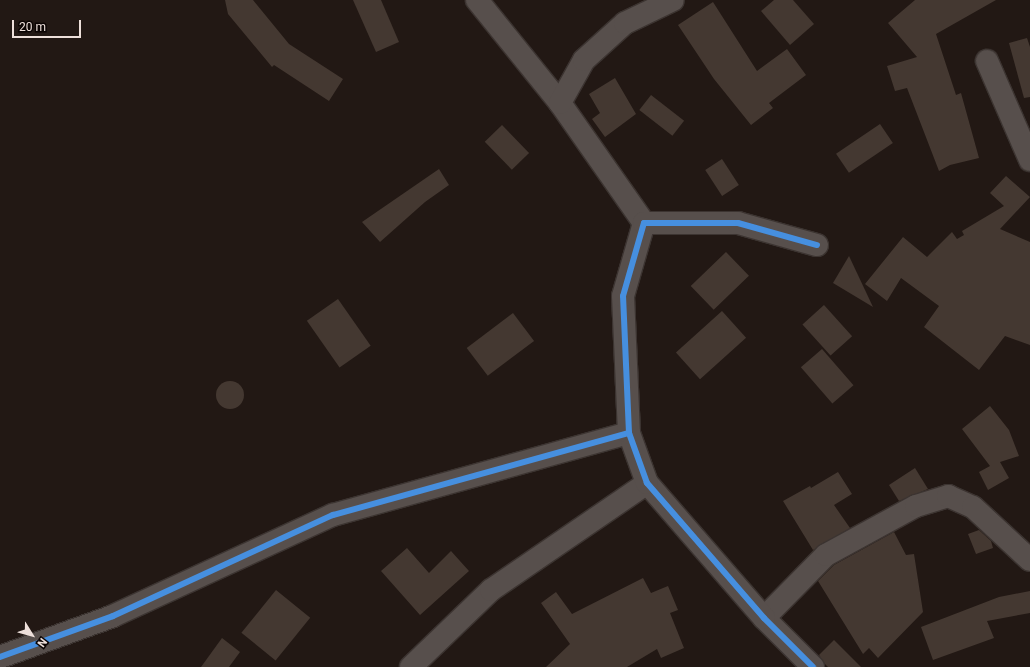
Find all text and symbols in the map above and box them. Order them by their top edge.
scale bar [14,12,83,38]
text: 20 m [19,20,46,34]
north arrow [12,615,52,655]
text: N [34,636,50,650]

